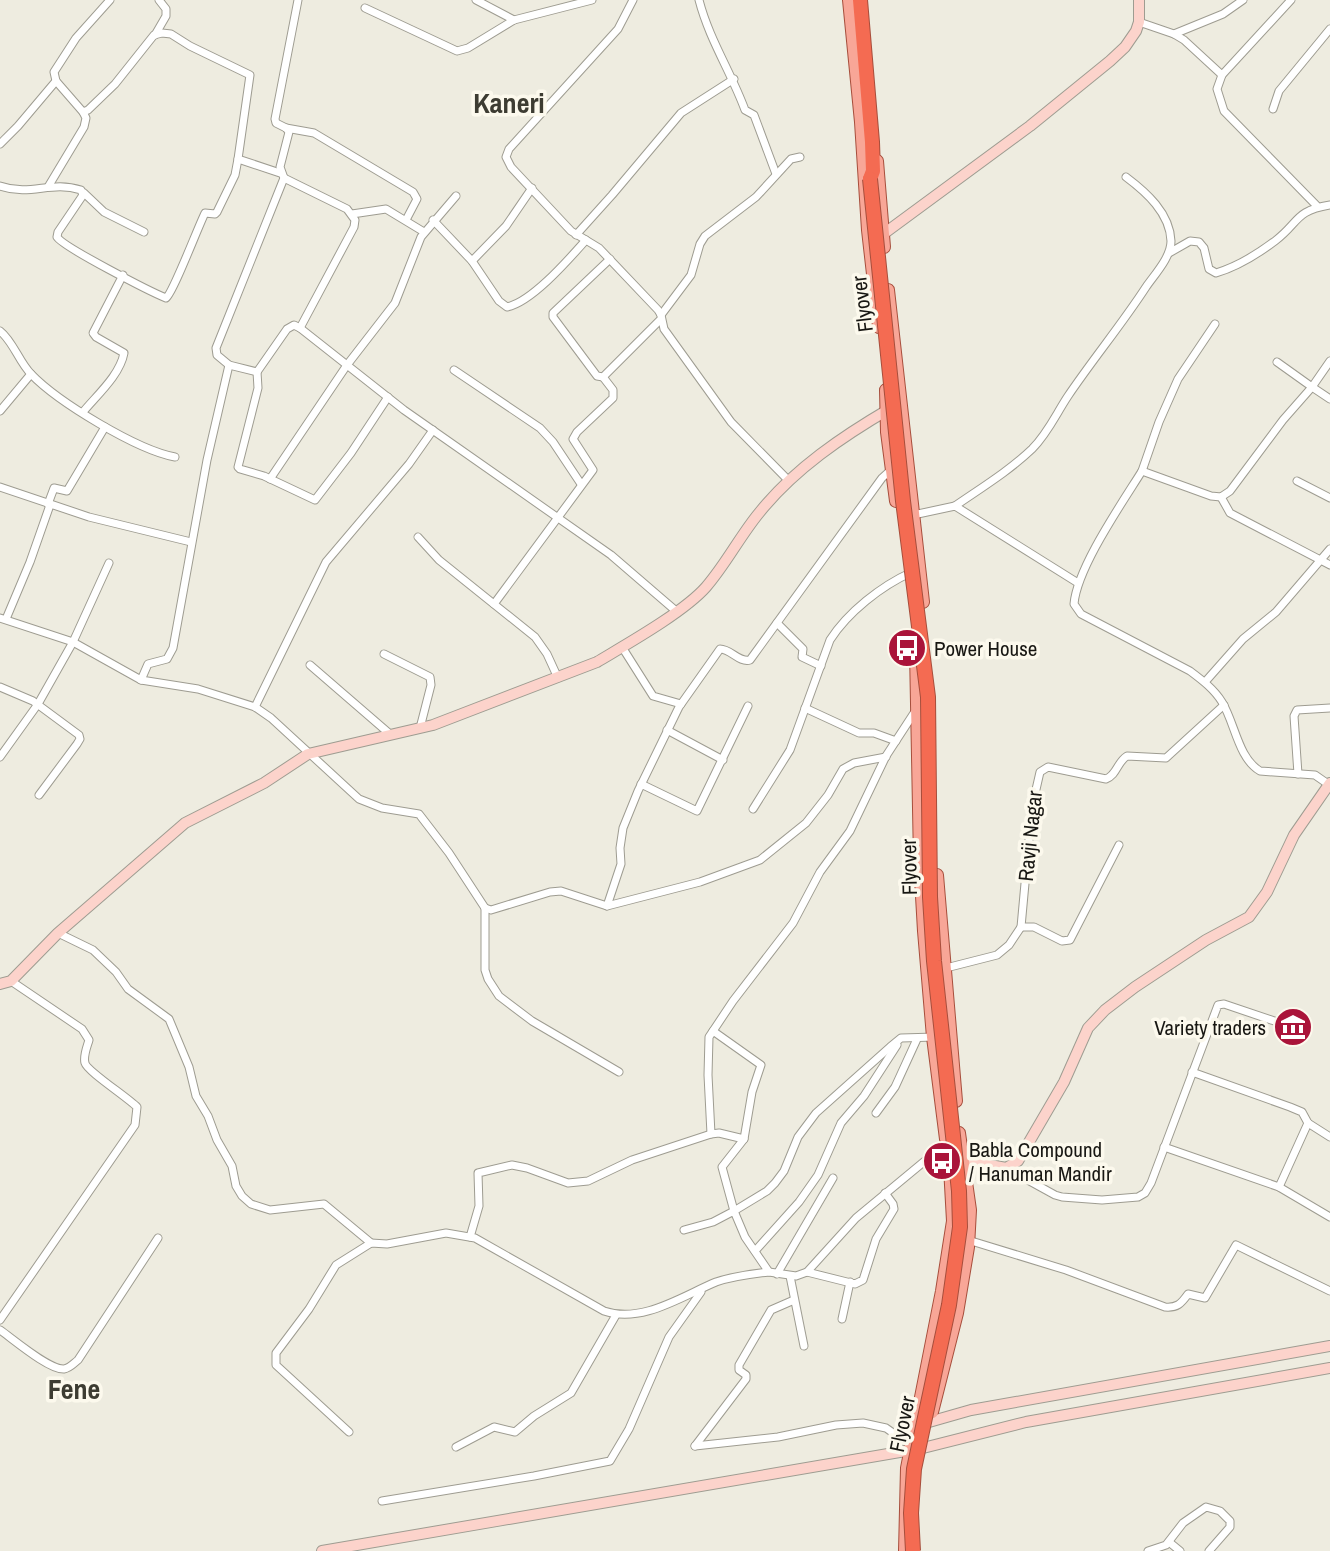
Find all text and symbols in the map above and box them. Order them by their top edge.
district label: Kaneri [473,84,545,122]
street label: Flyover [844,274,880,334]
bus stop icon: Power House [886,627,928,669]
place label: Power House [934,634,1037,663]
street label: Ravji Nagar [1011,789,1049,883]
street label: Flyover [894,838,924,895]
museum icon: Variety traders [1272,1006,1314,1048]
place label: Variety traders [1154,1013,1266,1042]
place label: Babla Compound / Hanuman Mandir [969,1135,1112,1188]
bus stop icon: Babla Compound / Hanuman Mandir [921,1140,963,1182]
district label: Fene [48,1370,100,1408]
street label: Flyover [882,1393,922,1455]

